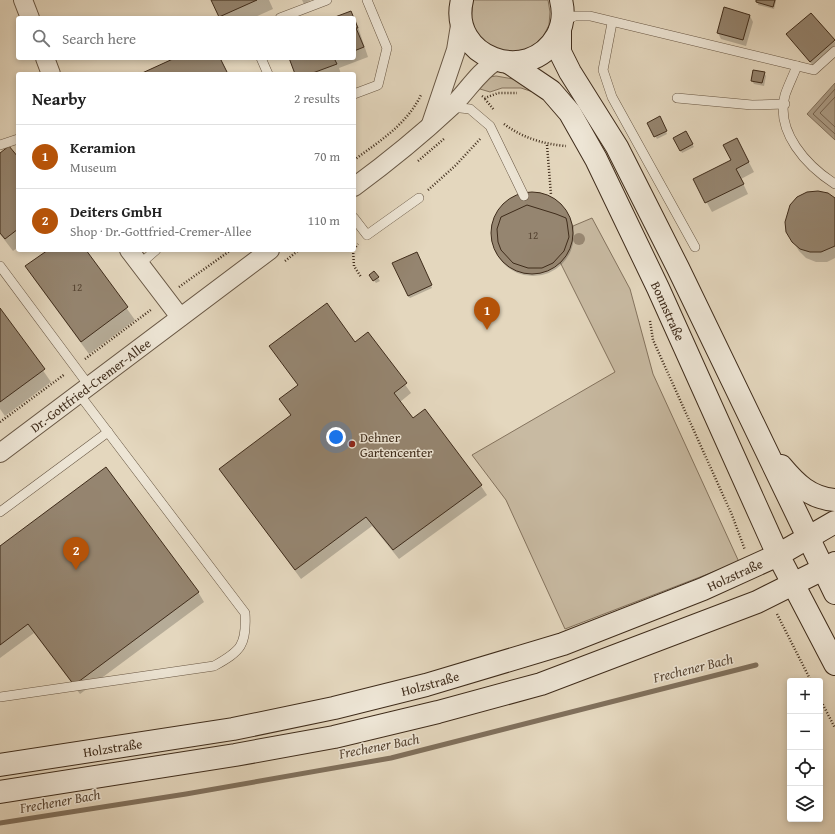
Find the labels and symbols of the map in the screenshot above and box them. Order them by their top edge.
house number: 12 [528,227,538,243]
street label: Bonnstraße [647,278,690,344]
house number: 12 [72,279,82,295]
pin: 1 [474,297,500,330]
street label: Dr.-Gottfried-Cremer-Allee [26,333,155,437]
your location [326,427,346,447]
place label: Dehner Gartencenter [360,428,433,462]
marker: Dehner Gartencenter [347,439,357,449]
pin: 2 [63,537,89,570]
street label: Holzstraße [704,554,766,596]
water label: Frechener Bach [650,648,735,688]
street label: Holzstraße [399,666,461,700]
water label: Frechener Bach [336,728,421,764]
street label: Holzstraße [82,734,144,762]
water label: Frechener Bach [17,784,102,818]

